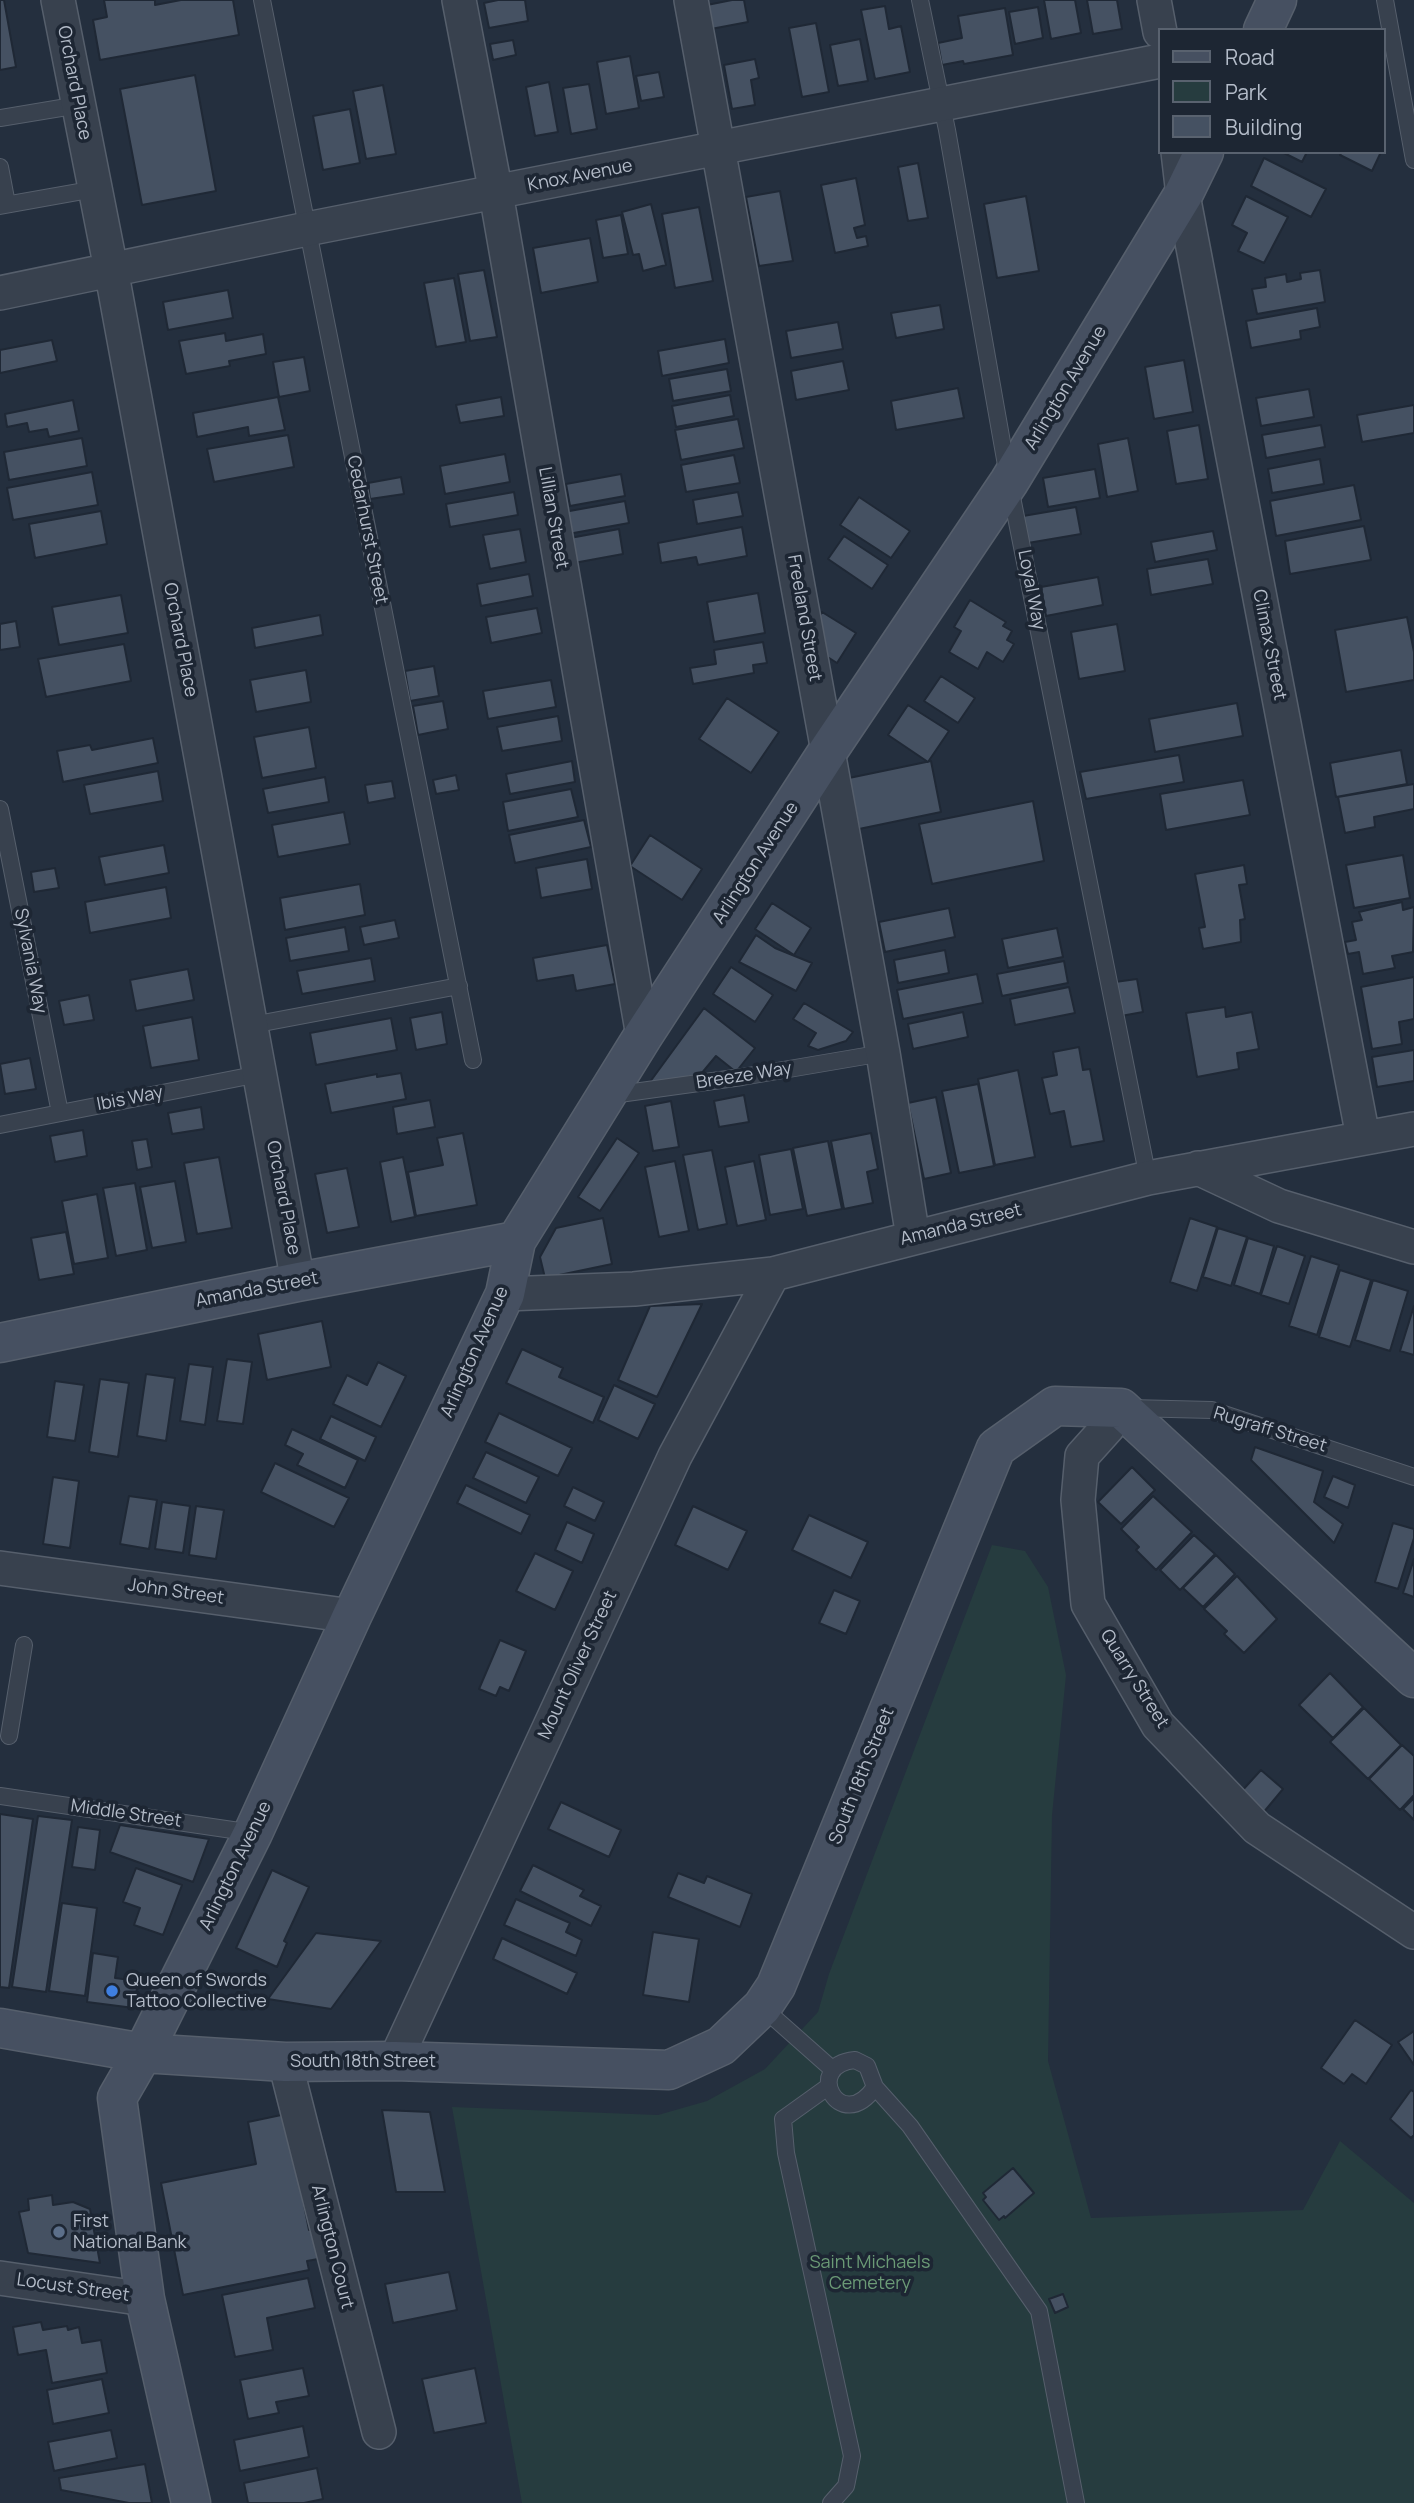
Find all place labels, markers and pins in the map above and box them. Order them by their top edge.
place label: Queen of Swords Tattoo Collective [126,1970,267,2012]
marker: Queen of Swords Tattoo Collective [104,1983,120,1999]
place label: First National Bank [73,2211,187,2254]
marker: First National Bank [51,2224,67,2240]

